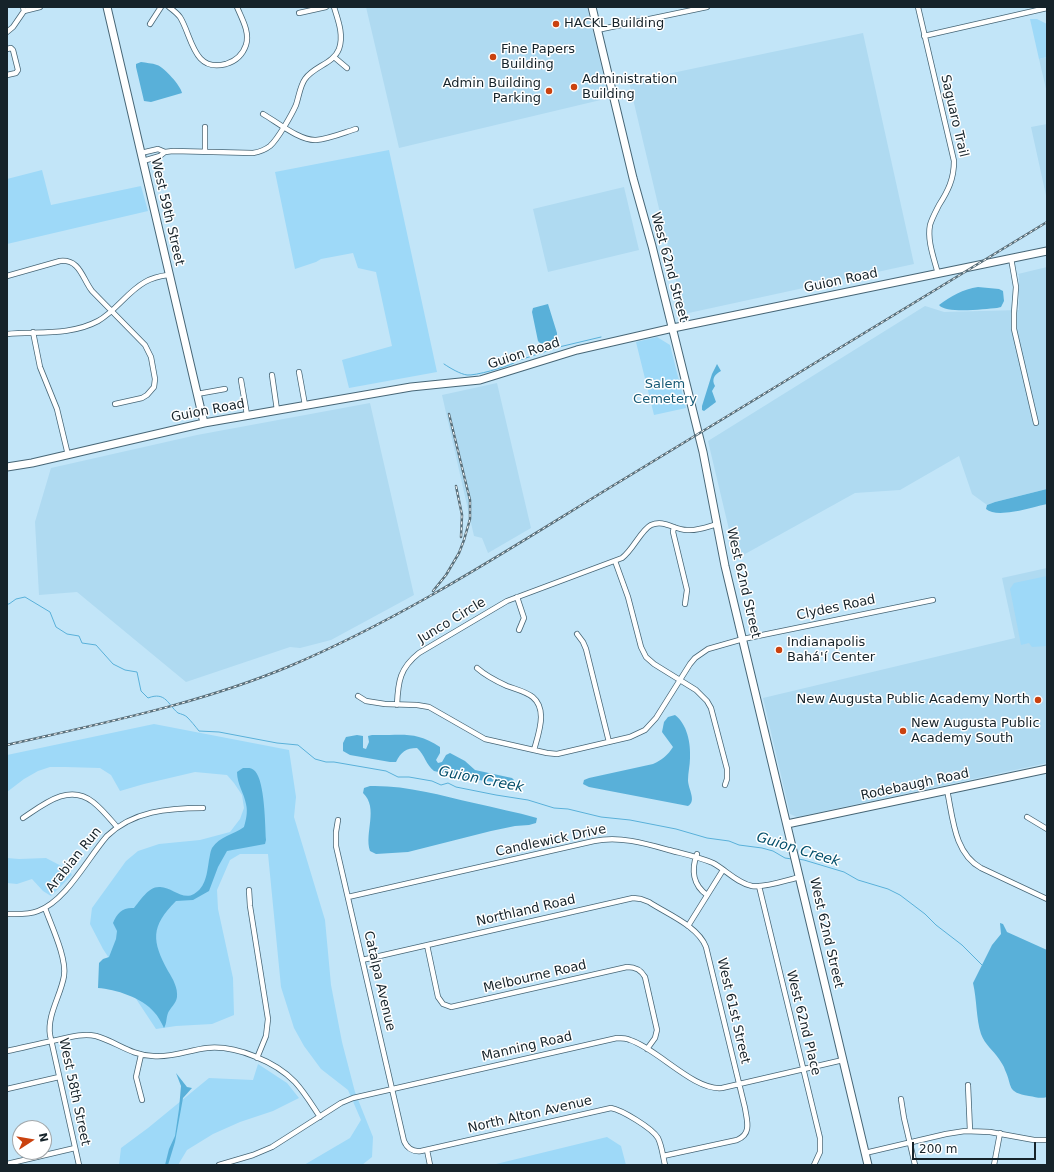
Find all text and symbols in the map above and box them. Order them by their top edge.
place label: HACKL Building [564,16,664,32]
marker: HACKL Building [551,19,561,29]
place label: Fine Papers Building [501,42,575,73]
marker: Fine Papers Building [488,52,498,62]
place label: Administration Building [582,72,677,103]
street label: Saguaro Trail [937,73,971,159]
place label: Admin Building Parking [443,76,541,107]
marker: Administration Building [569,82,579,92]
marker: Admin Building Parking [544,86,554,96]
street label: West 59th Street [147,157,187,267]
street label: West 62nd Street [647,211,691,323]
street label: Guion Road [803,266,879,296]
street label: Guion Road [486,335,562,373]
park label: Salem Cemetery [633,377,697,408]
street label: Guion Road [170,396,246,426]
street label: West 62nd Street [723,526,763,640]
street label: Clydes Road [795,592,877,624]
street label: Junco Circle [415,595,489,647]
place label: Indianapolis Bahá'í Center [787,635,875,666]
marker: Indianapolis Bahá'í Center [774,645,784,655]
place label: New Augusta Public Academy North [796,692,1030,708]
marker: New Augusta Public Academy North [1033,695,1043,705]
place label: New Augusta Public Academy South [911,716,1040,747]
marker: New Augusta Public Academy South [898,726,908,736]
water label: Guion Creek [437,764,525,796]
street label: Rodebaugh Road [859,766,971,804]
street label: Candlewick Drive [494,822,608,860]
street label: Arabian Run [43,824,105,896]
water label: Guion Creek [754,829,842,871]
street label: West 62nd Street [806,876,846,990]
street label: Northland Road [475,892,577,930]
street label: Catalpa Avenue [360,929,398,1033]
street label: West 61st Street [713,957,753,1065]
street label: Melbourne Road [482,958,588,996]
street label: West 62nd Place [782,969,824,1077]
street label: Manning Road [480,1029,574,1065]
street label: West 58th Street [55,1037,93,1147]
street label: North Alton Avenue [467,1093,593,1137]
north arrow [12,1120,52,1160]
text: N [36,1132,51,1143]
scale bar [914,1134,1038,1160]
text: 200 m [919,1142,957,1156]

